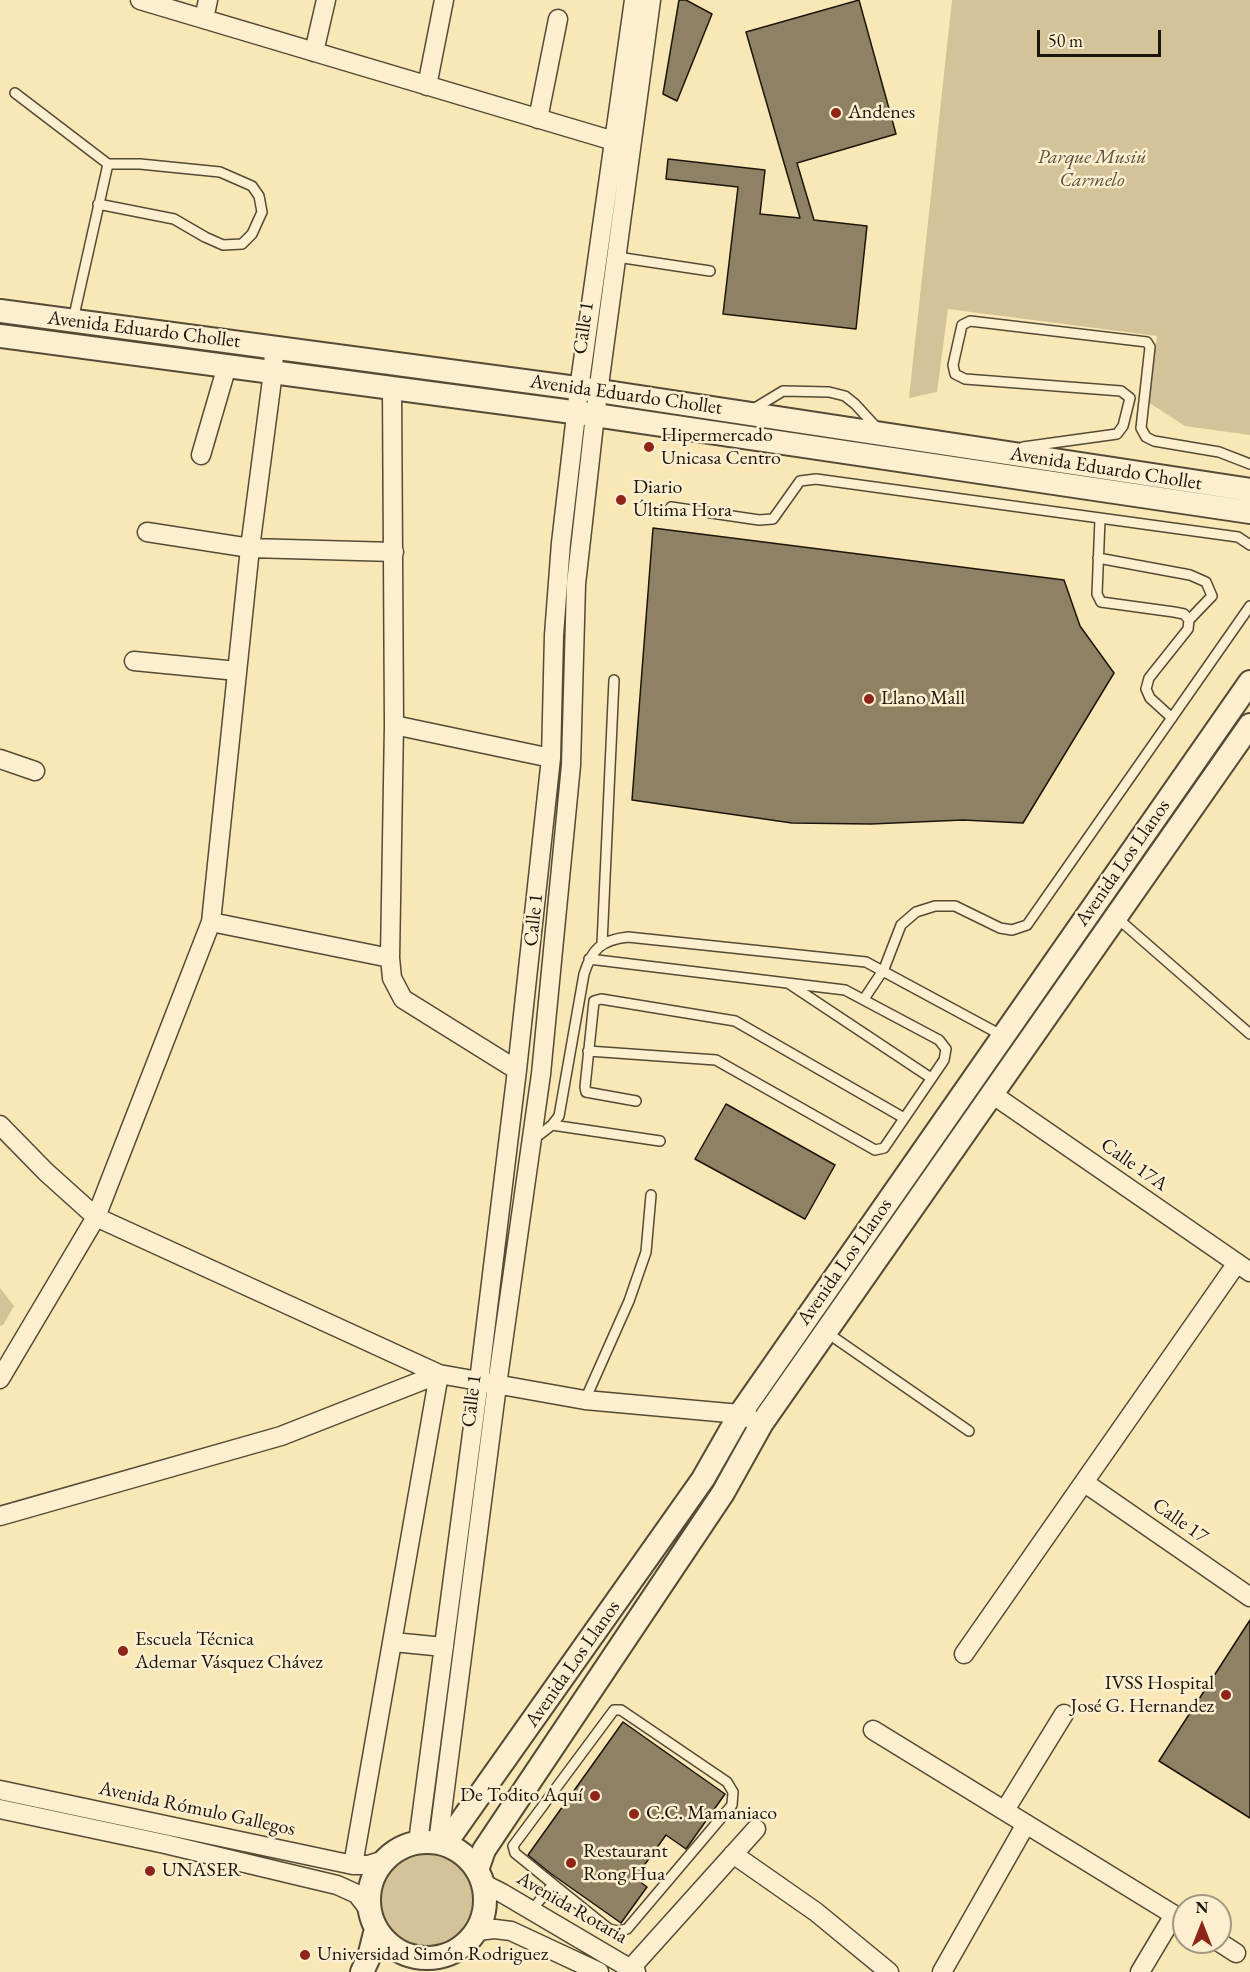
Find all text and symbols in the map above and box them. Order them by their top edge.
scale bar [1040,18,1164,56]
text: 50 m [1048,29,1083,52]
place label: Andenes [848,101,915,125]
marker: Andenes [829,106,843,120]
park label: Parque Musiú Carmelo [1037,146,1147,193]
street label: Calle 1 [568,300,600,356]
street label: Avenida Eduardo Chollet [46,306,242,354]
street label: Avenida Eduardo Chollet [528,370,724,420]
place label: Hipermercado Unicasa Centro [661,424,781,471]
marker: Hipermercado Unicasa Centro [642,440,656,454]
street label: Avenida Eduardo Chollet [1008,442,1204,496]
place label: Diario Última Hora [633,476,732,523]
marker: Diario Última Hora [614,493,628,507]
place label: Llano Mall [881,687,965,711]
marker: Llano Mall [862,692,876,706]
street label: Avenida Los Llanos [1070,795,1176,931]
street label: Calle 1 [519,892,549,948]
street label: Calle 17A [1096,1133,1172,1197]
street label: Avenida Los Llanos [792,1194,898,1330]
street label: Calle 1 [457,1373,487,1429]
street label: Calle 17 [1147,1493,1213,1549]
street label: Avenida Los Llanos [520,1596,626,1732]
place label: Escuela Técnica Ademar Vásquez Chávez [135,1628,323,1675]
marker: Escuela Técnica Ademar Vásquez Chávez [116,1644,130,1658]
place label: IVSS Hospital José G. Hernandez [1071,1672,1214,1719]
marker: IVSS Hospital José G. Hernandez [1219,1688,1233,1702]
street label: Avenida Rómulo Gallegos [97,1776,297,1842]
place label: De Todito Aquí [460,1784,583,1808]
marker: De Todito Aquí [588,1789,602,1803]
place label: C.C. Mamaniaco [646,1802,777,1826]
marker: C.C. Mamaniaco [627,1807,641,1821]
place label: Restaurant Rong Hua [583,1840,668,1887]
marker: Restaurant Rong Hua [564,1856,578,1870]
place label: UNASER [162,1859,241,1883]
marker: UNASER [143,1864,157,1878]
street label: Avenida Rotaria [512,1867,632,1949]
north arrow [1172,1894,1232,1954]
text: N [1196,1897,1208,1918]
place label: Universidad Simón Rodriguez [317,1943,548,1967]
marker: Universidad Simón Rodriguez [298,1948,312,1962]

